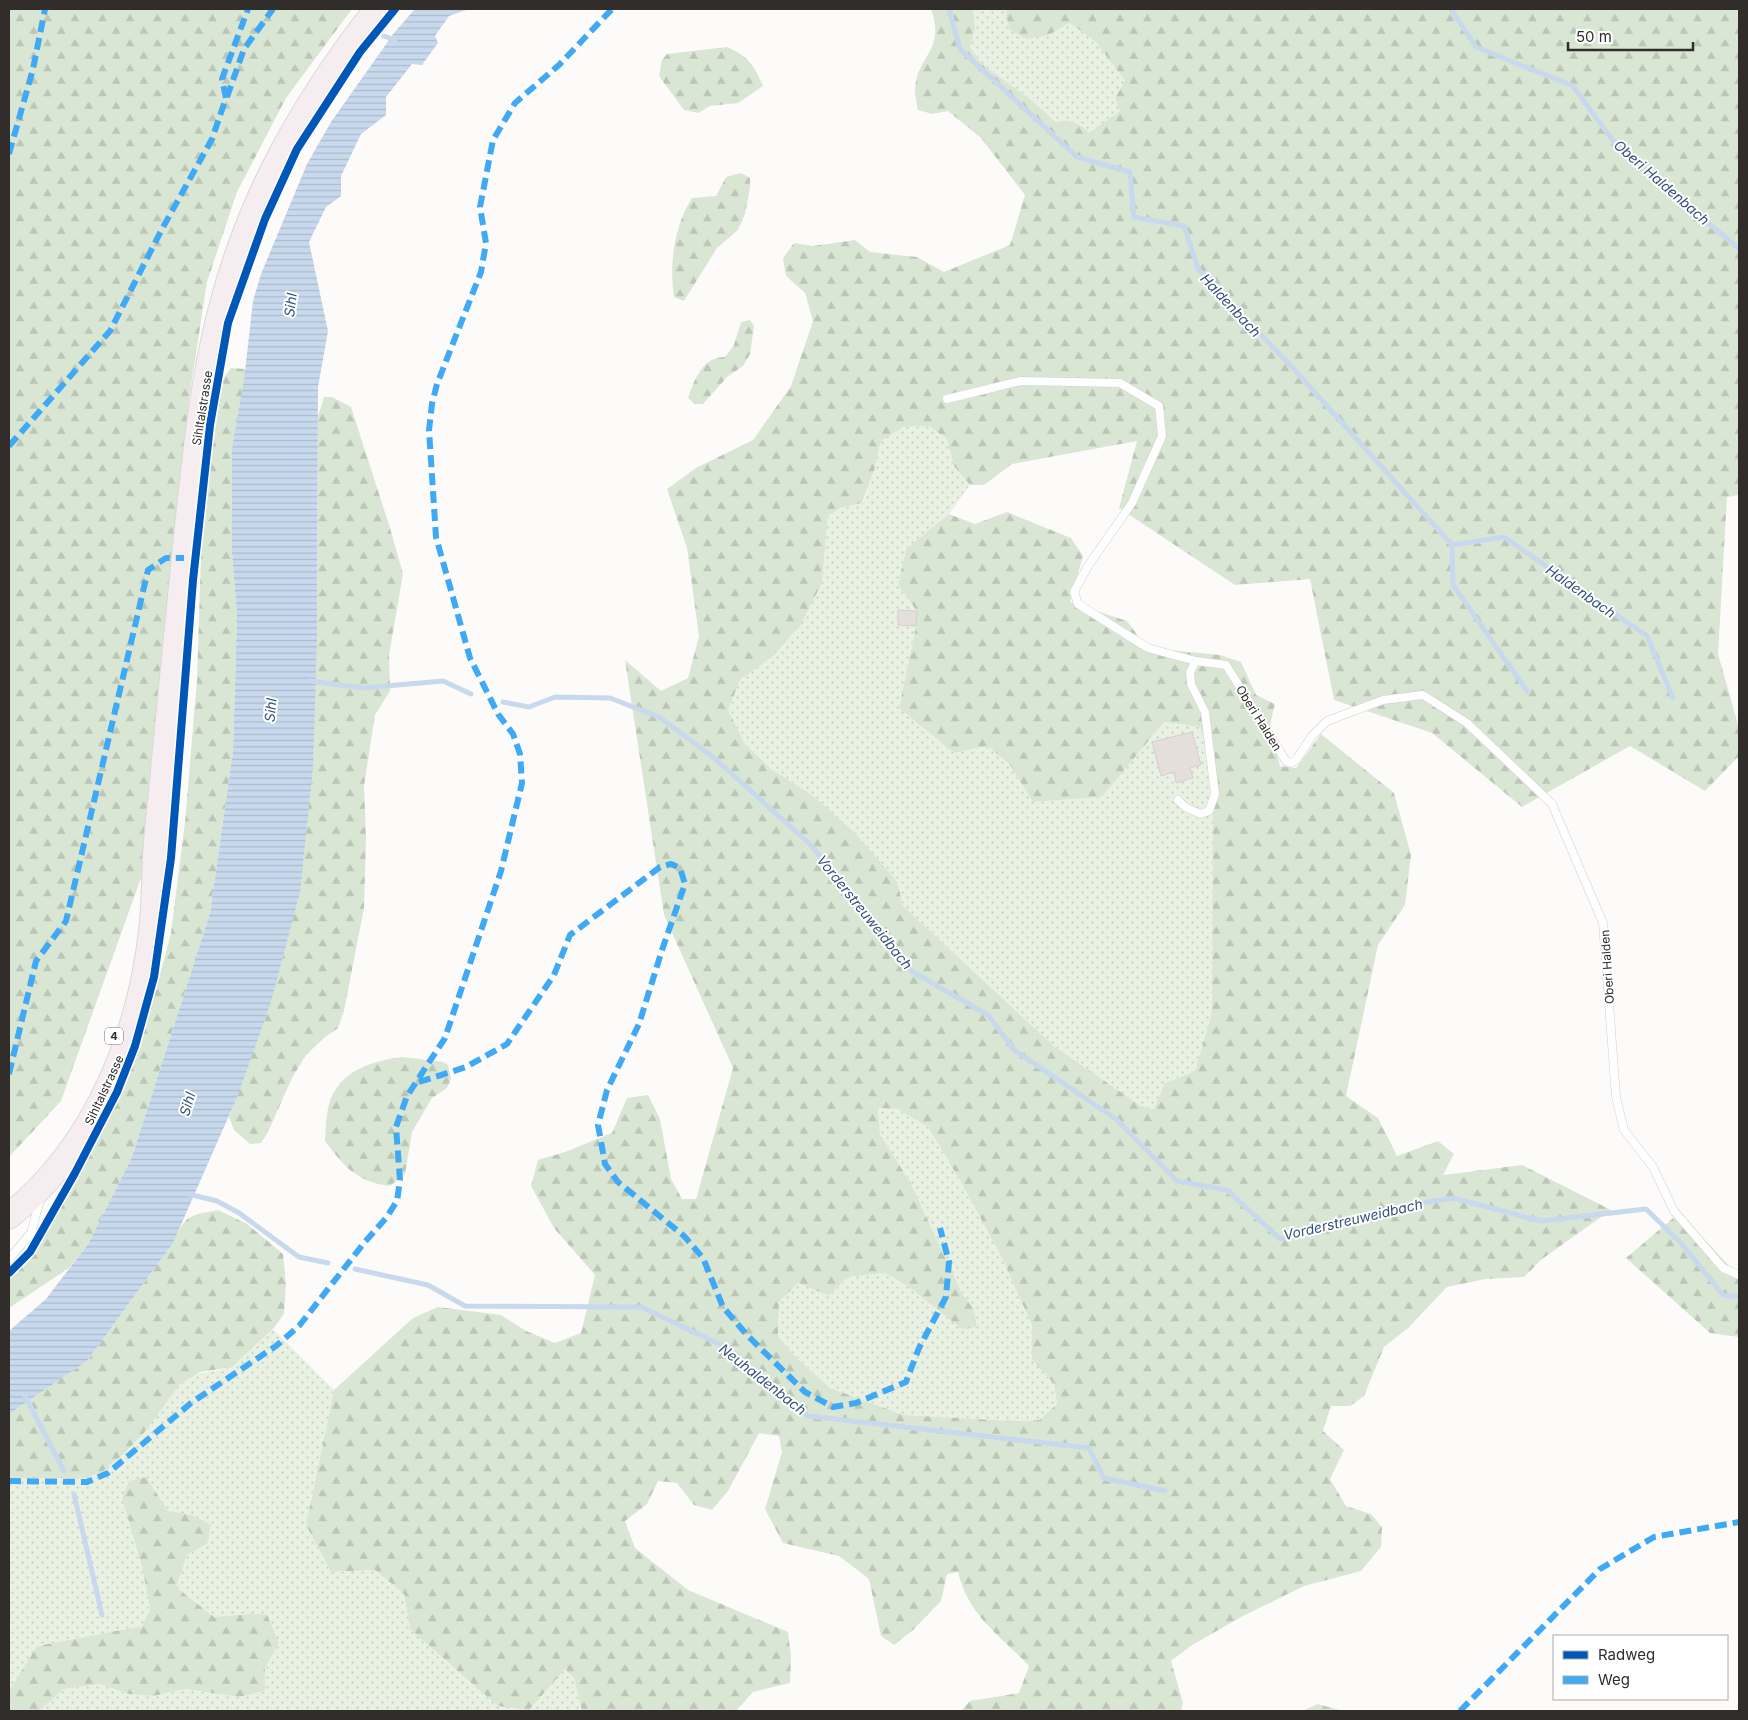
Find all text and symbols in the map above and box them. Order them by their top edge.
scale bar [1568,20,1693,52]
text: 50 m [1576,27,1612,46]
water label: Oberi Haldenbach [1611,136,1713,228]
water label: Haldenbach [1197,270,1265,340]
water label: Sihl [280,291,300,318]
street label: Sihltalstrasse [189,369,215,447]
water label: Haldenbach [1543,561,1619,621]
street label: Oberi Halden [1233,682,1285,754]
water label: Sihl [260,697,280,723]
water label: Vorderstreuweidbach [814,851,916,973]
street label: Oberi Halden [1597,929,1617,1005]
road number: 4 [105,1028,123,1044]
street label: Sihltalstrasse [81,1053,127,1127]
water label: Sihl [175,1089,199,1118]
water label: Vorderstreuweidbach [1282,1195,1424,1243]
water label: Neuhaldenbach [716,1340,810,1418]
legend [1553,1635,1728,1700]
text: Radweg [1598,1645,1655,1664]
text: Weg [1598,1670,1630,1689]

